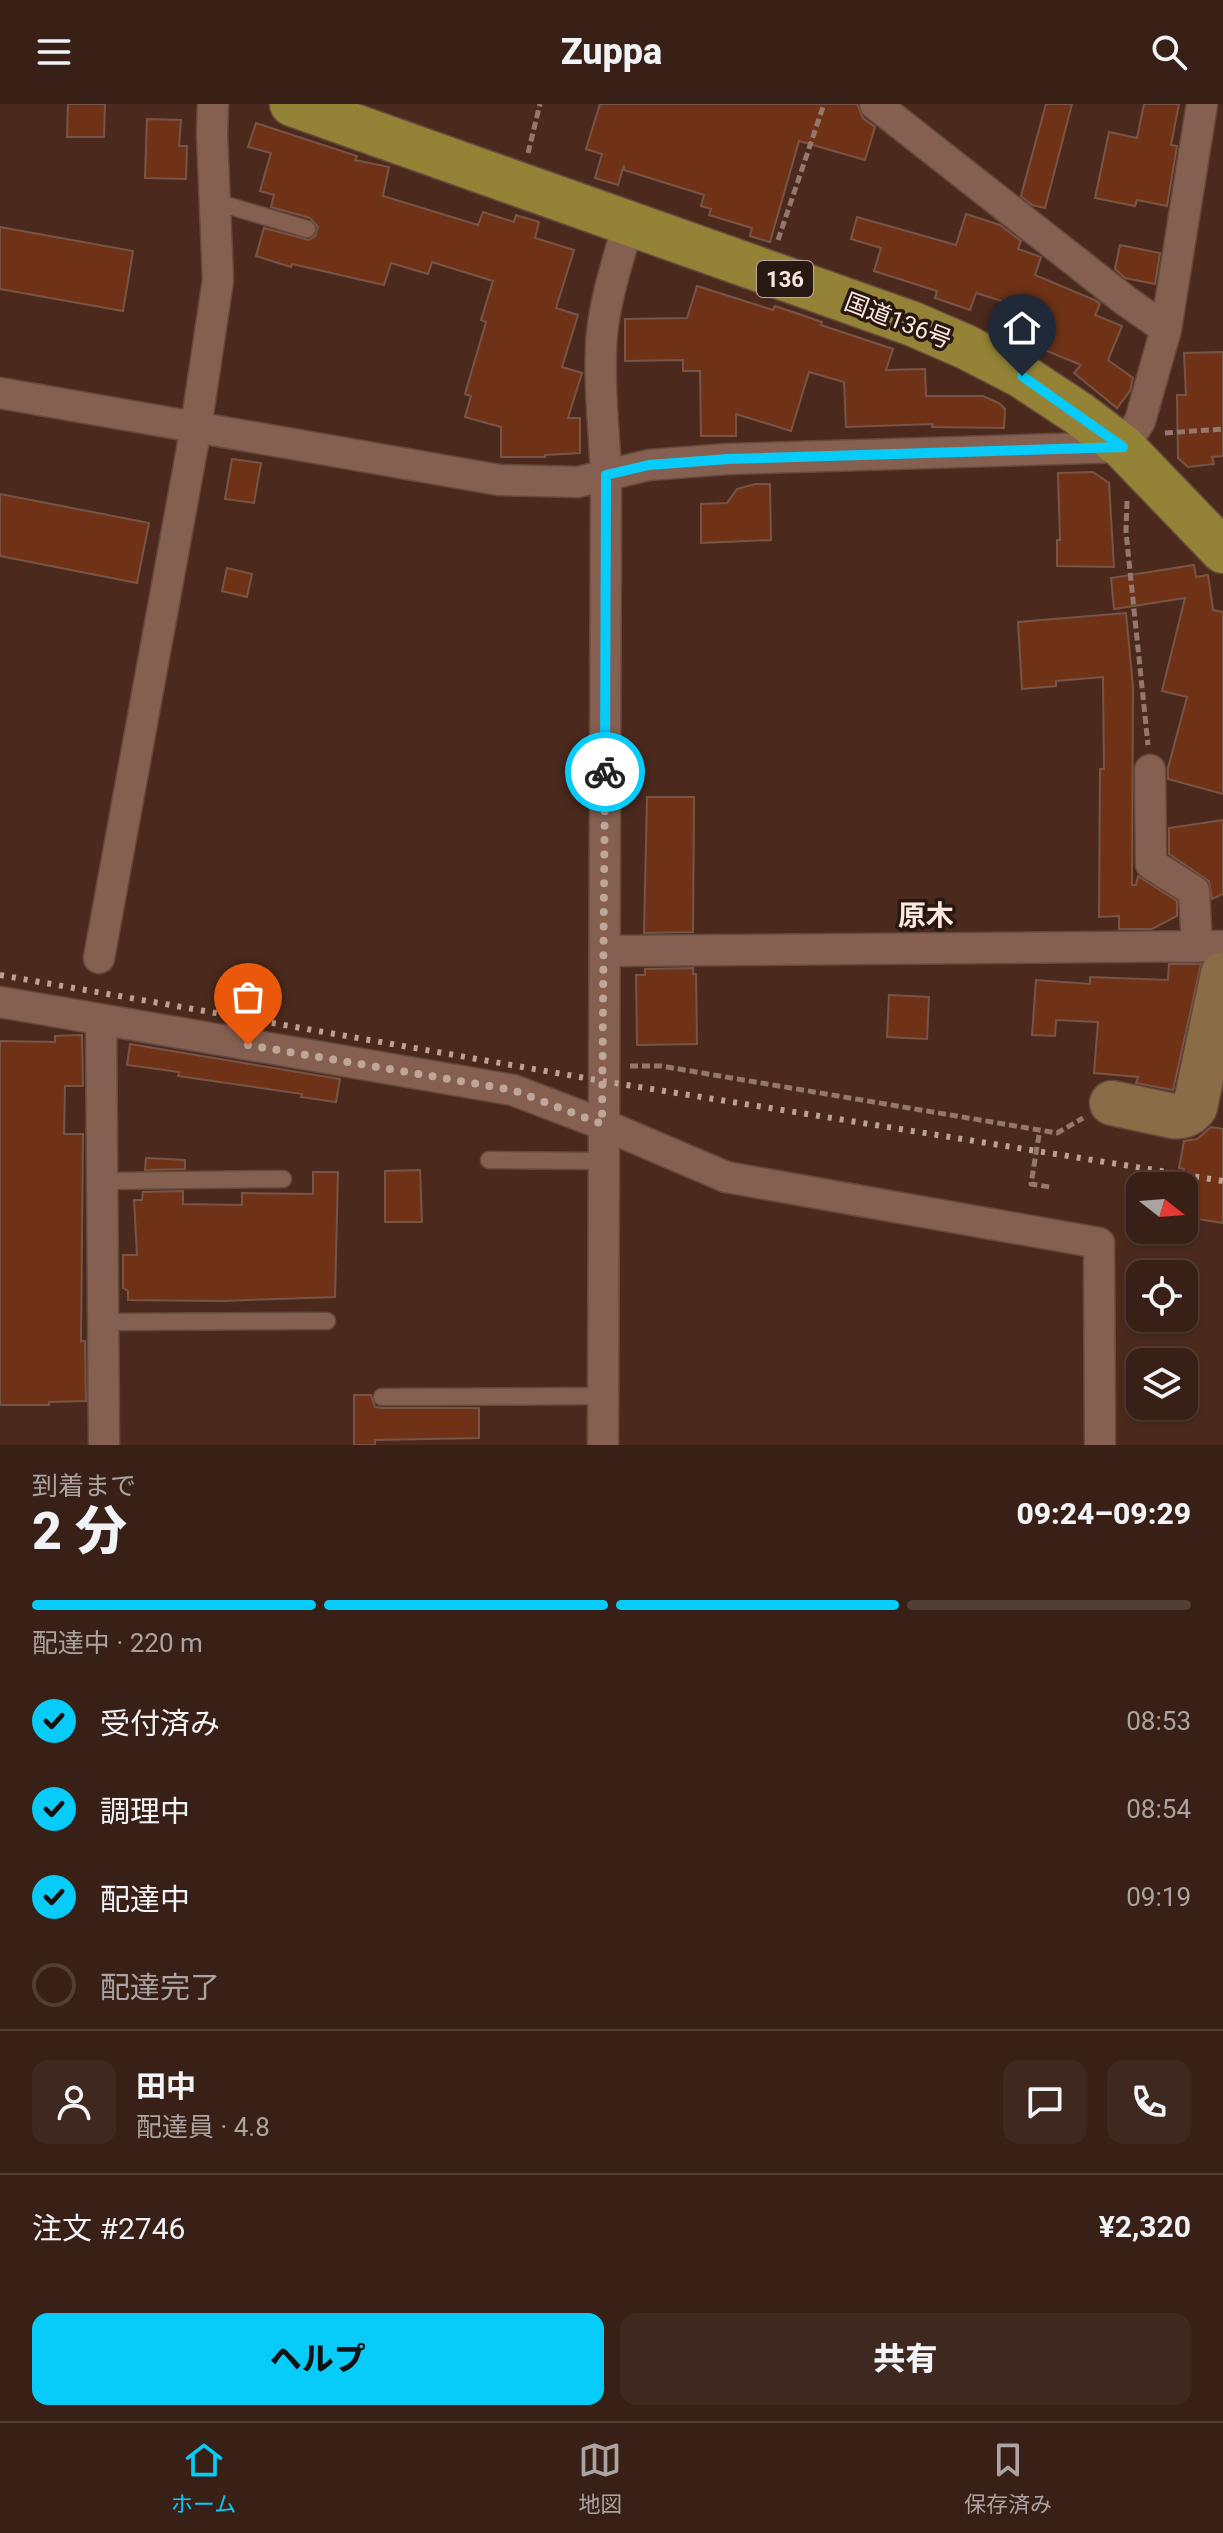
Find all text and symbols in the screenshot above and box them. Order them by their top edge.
icon: menu [32,30,76,74]
icon: search [1147,30,1191,74]
text: Zuppa [561,31,662,73]
road number: 136 [757,261,813,297]
street label: 国道136号 [840,288,956,354]
pin [988,294,1056,376]
icon: home [1000,306,1044,350]
courier [565,732,645,812]
icon: bike [583,750,627,794]
district label: 原木 [898,899,954,932]
pin [214,963,282,1045]
icon: bag [226,975,270,1019]
north arrow [1126,1172,1198,1244]
map controls [1126,1172,1198,1420]
button: locate [1126,1260,1198,1332]
button: layers [1126,1348,1198,1420]
text: 到着まで [32,1471,136,1501]
text: 09:24–09:29 [1016,1496,1191,1531]
text: 2 分 [32,1501,127,1562]
text: 配達中 · 220 m [32,1628,203,1658]
icon: check [32,1699,76,1743]
text: 受付済み [100,1706,220,1741]
text: 08:53 [1126,1706,1191,1736]
icon: check [32,1787,76,1831]
text: 調理中 [100,1794,190,1829]
text: 08:54 [1126,1794,1191,1824]
icon: check [32,1875,76,1919]
text: 配達中 [100,1882,190,1917]
text: 09:19 [1126,1882,1191,1912]
text: 配達完了 [100,1970,220,2005]
button: person [32,2060,116,2144]
button: chat [1003,2060,1087,2144]
button: phone [1107,2060,1191,2144]
text: 田中 [136,2069,196,2104]
text: 配達員 · 4.8 [136,2112,270,2142]
text: ¥2,320 [1099,2209,1191,2244]
text: 注文 #2746 [32,2211,185,2246]
button: ヘルプ [32,2313,604,2405]
button: 共有 [620,2313,1191,2405]
tab: ホーム [171,2438,236,2518]
tab: 地図 [578,2438,622,2518]
tab: 保存済み [964,2438,1052,2518]

